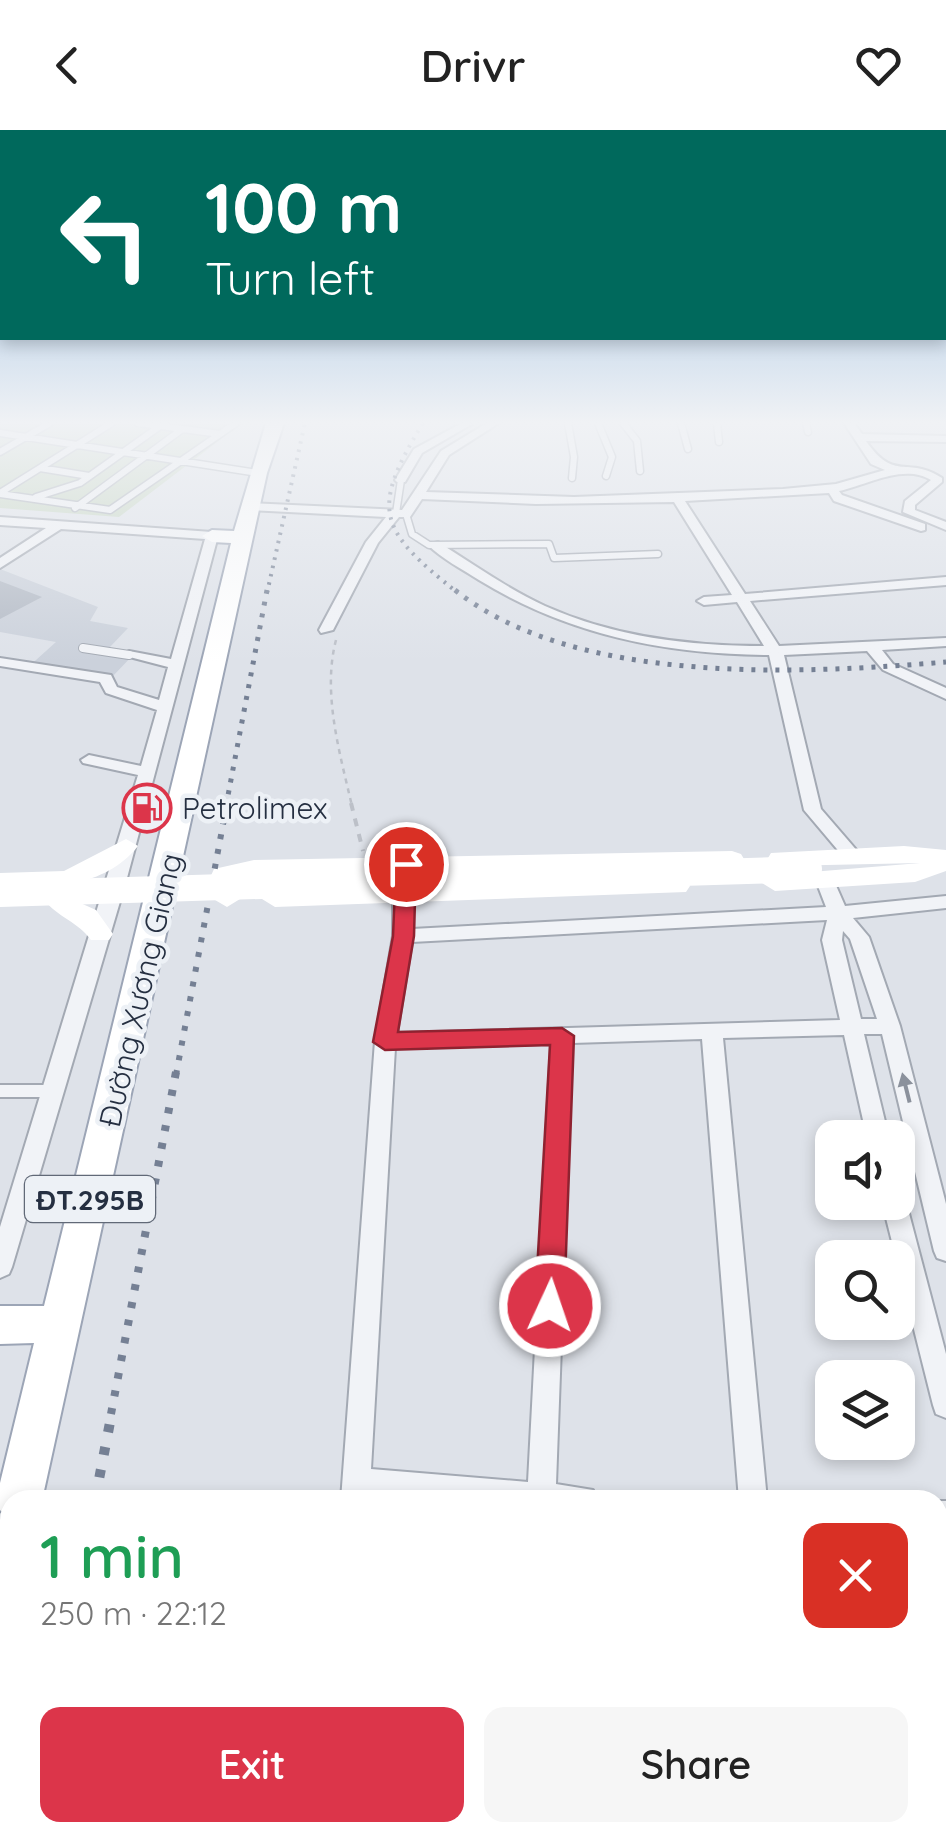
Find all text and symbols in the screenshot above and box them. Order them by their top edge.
text: Drivr [421,37,525,93]
icon: back [40,38,95,93]
icon: heart [851,38,906,93]
text: 100 m [205,163,402,251]
icon: left [40,170,170,300]
text: Turn left [205,250,375,306]
fuel station icon: Petrolimex [121,782,173,834]
place label: Petrolimex [182,789,328,827]
pin [364,822,449,907]
icon: arrive [379,837,434,892]
street label: Đường Xương Giang [90,849,190,1131]
one-way arrow [897,1072,913,1103]
map controls [815,1120,915,1460]
button: sound [815,1120,915,1220]
road number: ĐT.295B [25,1176,155,1222]
button: search [815,1240,915,1340]
position arrow [498,1254,602,1358]
button: layers [815,1360,915,1460]
text: 1 min [40,1518,184,1593]
button: close [803,1523,908,1628]
text: 250 m · 22:12 [40,1593,227,1633]
button: Exit [40,1707,464,1822]
button: Share [484,1707,908,1822]

